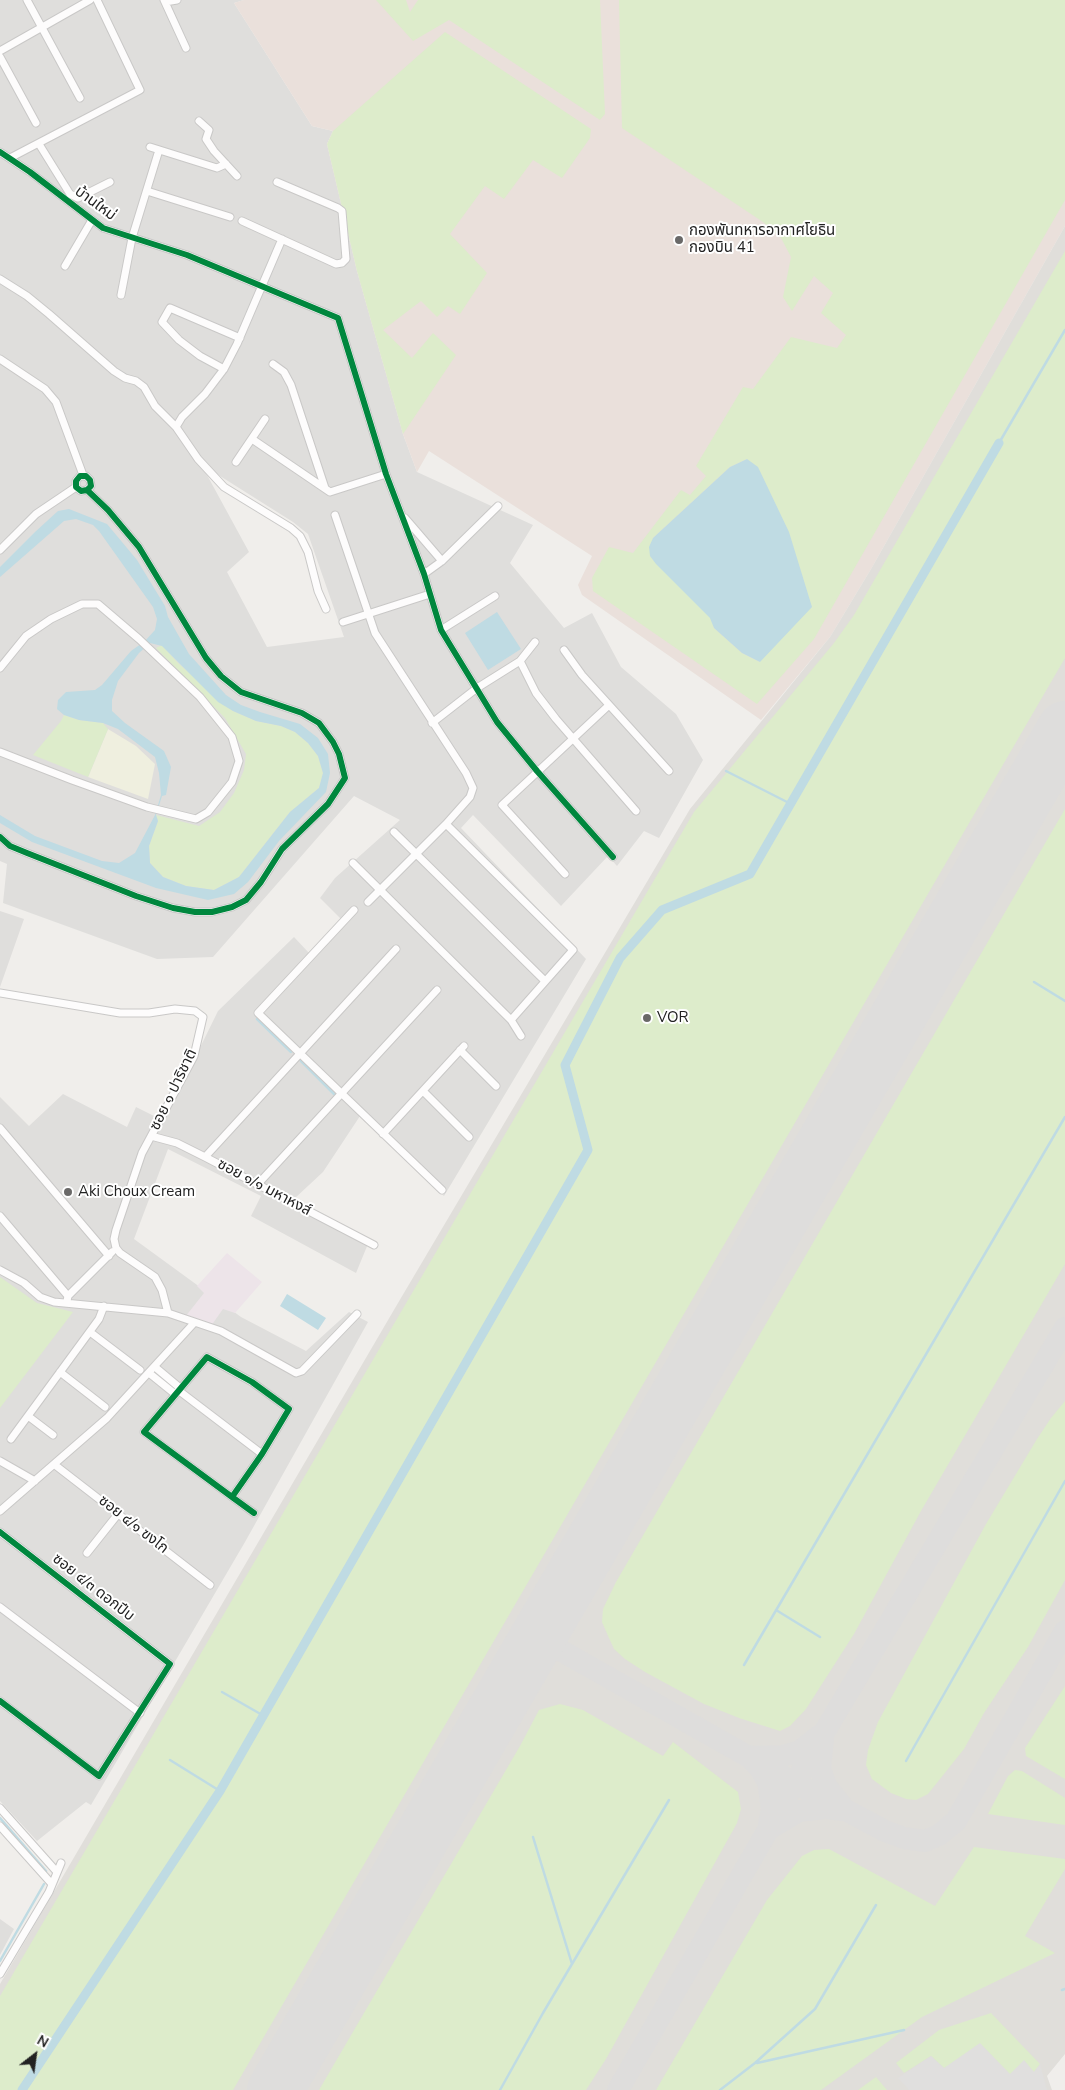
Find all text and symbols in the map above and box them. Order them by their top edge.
street label: บ้านใหม่ [71,183,119,225]
place label: กองพันทหารอากาศโยธิน กองบิน 41 [689,222,835,257]
marker: กองพันทหารอากาศโยธิน กองบิน 41 [673,234,685,246]
place label: VOR [657,1009,689,1027]
marker: VOR [641,1012,653,1024]
street label: ซอย ๑ ปาริชาติ [147,1046,201,1134]
street label: ซอย ๑/๑ มหาหงส์ [214,1156,314,1220]
place label: Aki Choux Cream [78,1183,195,1201]
marker: Aki Choux Cream [62,1186,74,1198]
street label: ซอย ๔/๑ ฃงโก [94,1492,172,1558]
street label: ซอย ๔/๓ ดอกปีบ [48,1550,138,1626]
north arrow [10,2030,60,2080]
text: N [33,2031,52,2052]

